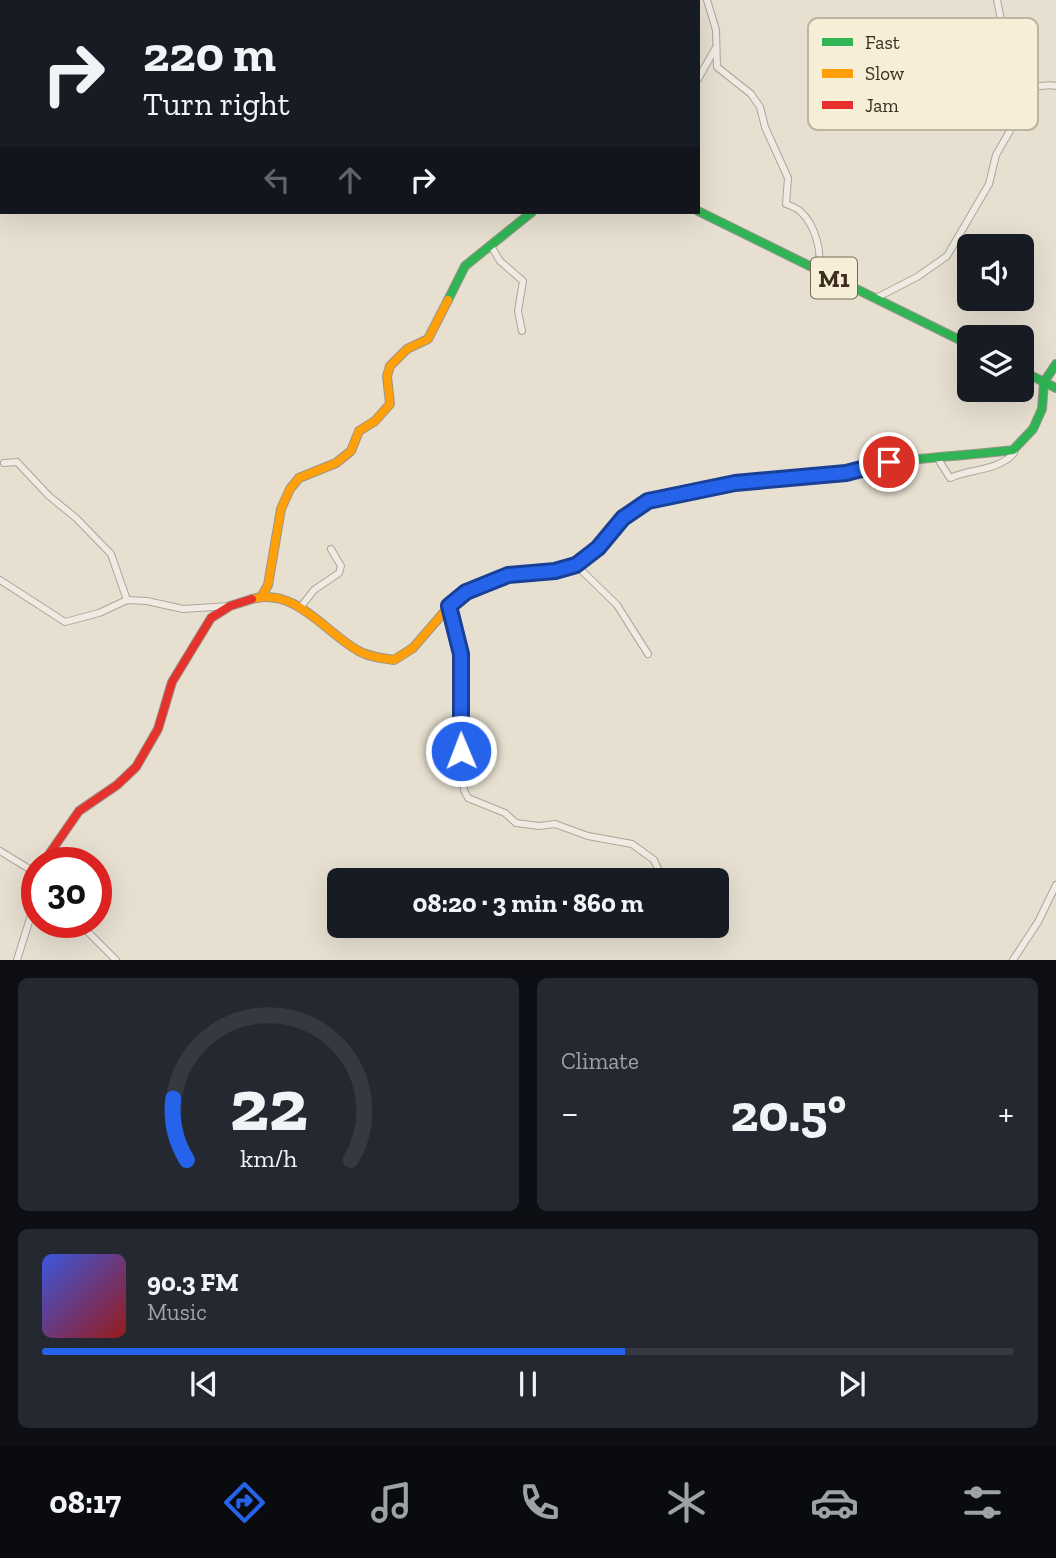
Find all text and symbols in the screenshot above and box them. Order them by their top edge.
legend [808,18,1038,130]
text: 220 m [143,25,276,84]
icon: right [28,28,119,119]
text: Fast [865,31,900,54]
text: Slow [865,62,905,85]
text: Turn right [143,85,290,123]
text: Jam [865,94,899,117]
icon: left [258,161,296,199]
icon: ahead [331,161,369,199]
icon: right [404,161,442,199]
map controls [957,234,1034,402]
button: sound [957,234,1034,311]
road number: M1 [811,258,857,298]
button: layers [957,325,1034,402]
pin [859,432,919,492]
icon: arrive [870,443,908,481]
position arrow [424,714,498,788]
speed limit sign: 30 [21,847,112,938]
text: 08:20 · 3 min · 860 m [412,887,644,919]
text: Climate [561,1047,639,1075]
text: 22 [229,1062,308,1150]
text: 20.5° [731,1082,846,1144]
text: − [561,1090,579,1136]
text: + [998,1090,1014,1136]
text: km/h [240,1143,297,1173]
text: 90.3 FM [147,1266,239,1298]
text: Music [147,1298,207,1326]
icon: previous [185,1365,223,1403]
icon: pause [509,1365,547,1403]
icon: next [833,1365,871,1403]
icon: directions [220,1478,269,1527]
icon: music [367,1478,416,1527]
icon: phone [515,1478,564,1527]
icon: climate [662,1478,711,1527]
icon: car [810,1478,859,1527]
icon: filters [958,1478,1007,1527]
text: 08:17 [49,1483,121,1521]

